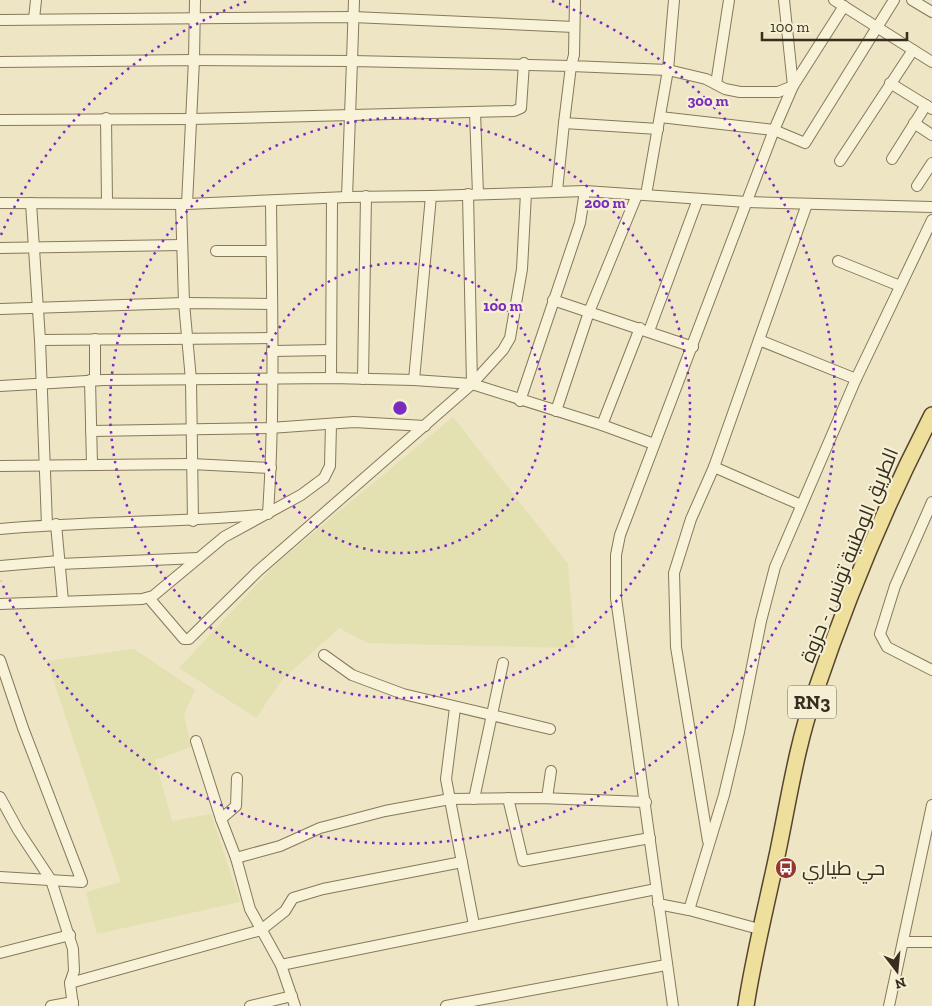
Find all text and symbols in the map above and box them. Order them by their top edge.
scale bar [762,10,907,42]
text: 100 m [770,18,809,36]
text: 300 m [687,92,729,110]
text: 200 m [584,194,626,212]
text: 100 m [483,297,523,315]
centre of rings [391,399,409,417]
street label: الطريق الوطنية تونس - حزوة [795,444,904,666]
road number: RN3 [788,686,836,719]
bus stop icon: حي طياري [774,856,798,880]
place label: حي طياري [802,856,885,884]
north arrow [872,946,922,996]
text: N [893,973,908,993]

